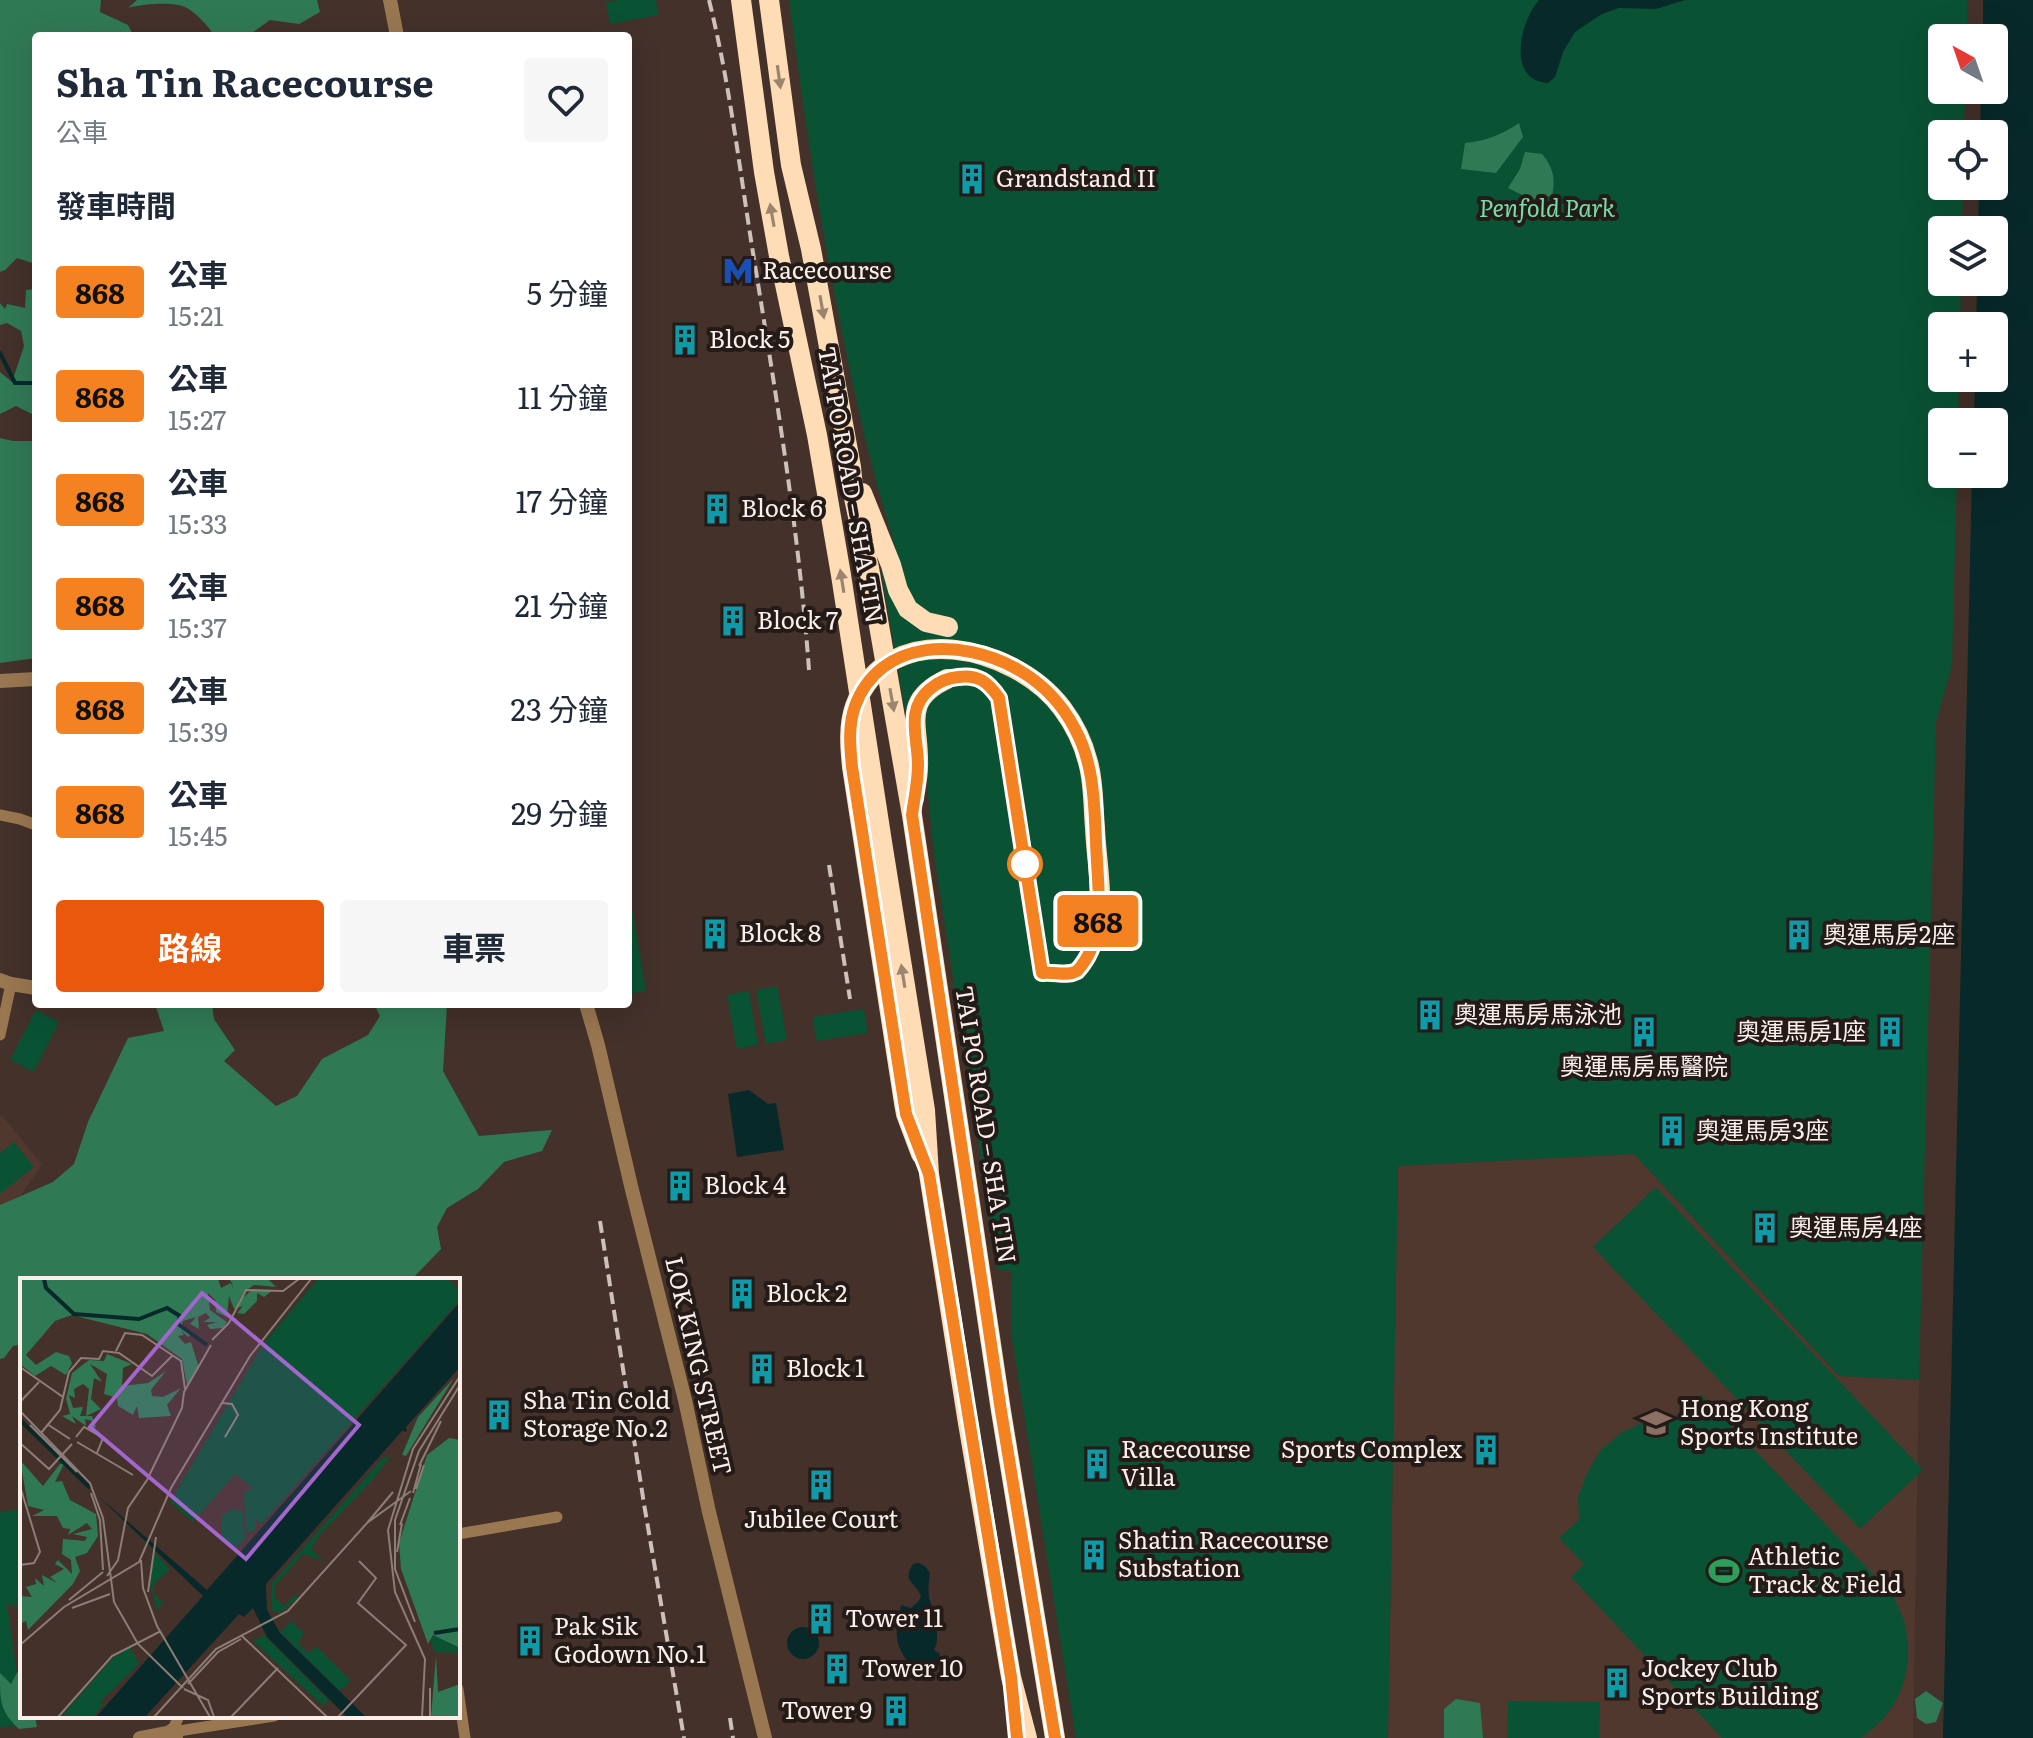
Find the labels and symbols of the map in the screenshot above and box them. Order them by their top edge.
north arrow [1928,24,2008,104]
one-way arrow [773,65,786,90]
place label: Grandstand II [996,159,1156,194]
building icon: Grandstand II [955,162,989,196]
park label: Penfold Park [1479,189,1616,224]
one-way arrow [765,203,778,228]
place label: Racecourse [762,251,892,286]
metro station icon: Racecourse [721,254,755,288]
one-way arrow [816,295,828,320]
place label: Block 5 [709,320,790,355]
building icon: Block 5 [668,323,702,357]
street label: TAI PO ROAD – SHA TIN [811,343,894,626]
place label: Block 6 [741,489,823,524]
building icon: Block 6 [700,492,734,526]
one-way arrow [835,568,848,593]
place label: Block 7 [757,601,838,636]
building icon: Block 7 [716,604,750,638]
one-way arrow [886,688,898,713]
unlabelled marker [1008,847,1042,881]
line badge: 868 [1052,895,1144,947]
place label: Block 8 [739,914,821,949]
place label: 奧運馬房2座 [1823,915,1955,950]
building icon: Block 8 [698,917,732,951]
building icon: 奧運馬房2座 [1782,918,1816,952]
one-way arrow [896,963,909,988]
street label: TAI PO ROAD – SHA TIN [948,983,1027,1266]
place label: 奧運馬房馬泳池 [1454,995,1622,1030]
building icon: 奧運馬房馬泳池 [1413,998,1447,1032]
place label: 奧運馬房1座 [1736,1012,1866,1047]
building icon: 奧運馬房馬醫院 [1627,1015,1661,1049]
building icon: 奧運馬房1座 [1873,1015,1907,1049]
place label: 奧運馬房馬醫院 [1560,1047,1728,1082]
place label: 奧運馬房3座 [1696,1111,1829,1146]
building icon: 奧運馬房3座 [1655,1114,1689,1148]
place label: Block 4 [704,1166,786,1201]
building icon: Block 4 [663,1169,697,1203]
place label: 奧運馬房4座 [1789,1208,1922,1243]
building icon: 奧運馬房4座 [1748,1211,1782,1245]
street label: LOK KING STREET [658,1253,743,1478]
place label: Block 2 [766,1274,847,1309]
building icon: Block 2 [725,1277,759,1311]
inset map [20,1278,460,1718]
place label: Block 1 [786,1349,865,1384]
building icon: Block 1 [745,1352,779,1386]
place label: Sha Tin Cold Storage No.2 [523,1381,670,1444]
place label: Hong Kong Sports Institute [1680,1389,1858,1452]
building icon: Sha Tin Cold Storage No.2 [482,1398,516,1432]
school or university icon: Hong Kong Sports Institute [1639,1406,1673,1440]
place label: Racecourse Villa [1121,1430,1251,1493]
place label: Sports Complex [1281,1430,1462,1465]
building icon: Sports Complex [1469,1433,1503,1467]
building icon: Racecourse Villa [1080,1447,1114,1481]
building icon: Jubilee Court [804,1468,838,1502]
place label: Jubilee Court [744,1500,899,1535]
place label: Shatin Racecourse Substation [1118,1521,1329,1584]
place label: Athletic Track & Field [1748,1537,1902,1600]
building icon: Shatin Racecourse Substation [1077,1538,1111,1572]
sports icon: Athletic Track & Field [1707,1554,1741,1588]
place label: Tower 11 [845,1599,943,1634]
building icon: Tower 11 [804,1602,838,1636]
place label: Pak Sik Godown No.1 [554,1607,706,1670]
building icon: Pak Sik Godown No.1 [513,1624,547,1658]
place label: Tower 10 [861,1649,963,1684]
place label: Jockey Club Sports Building [1641,1649,1820,1712]
building icon: Tower 10 [820,1652,854,1686]
building icon: Jockey Club Sports Building [1600,1666,1634,1700]
place label: Tower 9 [781,1691,872,1726]
building icon: Tower 9 [879,1694,913,1728]

